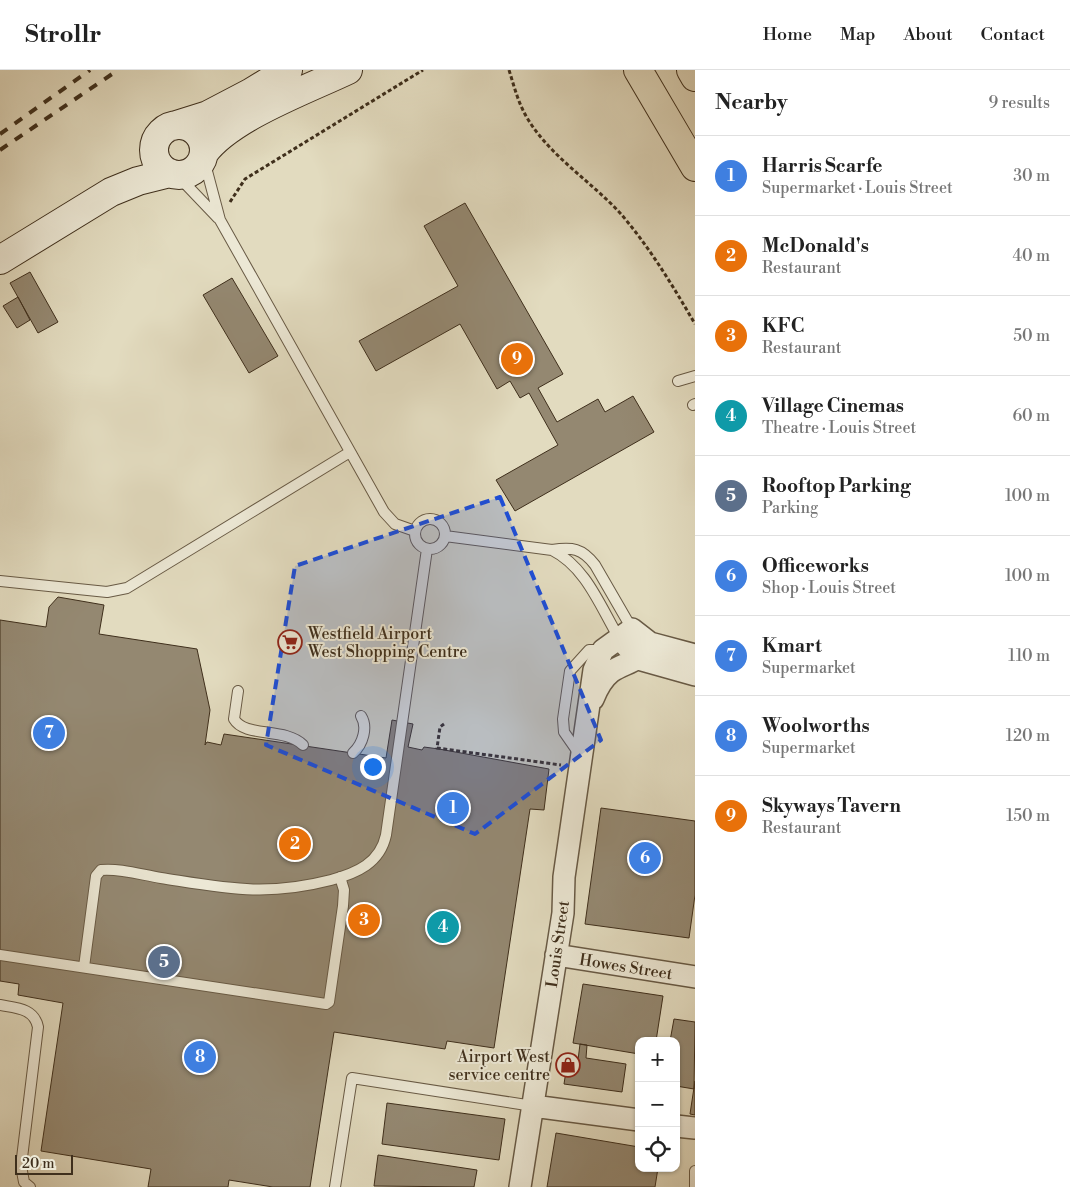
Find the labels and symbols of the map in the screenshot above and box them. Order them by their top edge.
pin: 9 [501,340,533,378]
place label: Westfield Airport West Shopping Centre [307,624,467,662]
supermarket icon: Westfield Airport West Shopping Centre [277,629,303,655]
pin: 7 [33,714,65,752]
your location [360,754,386,780]
pin: 1 [437,789,469,827]
pin: 2 [279,825,311,863]
pin: 6 [629,839,661,877]
street label: Louis Street [542,899,574,989]
pin: 3 [348,901,380,939]
pin: 4 [427,908,459,946]
pin: 5 [148,943,180,981]
street label: Howes Street [578,950,674,984]
pin: 8 [184,1038,216,1076]
place label: Airport West service centre [448,1047,550,1085]
shop icon: Airport West service centre [555,1052,581,1078]
scale bar [15,1152,72,1175]

